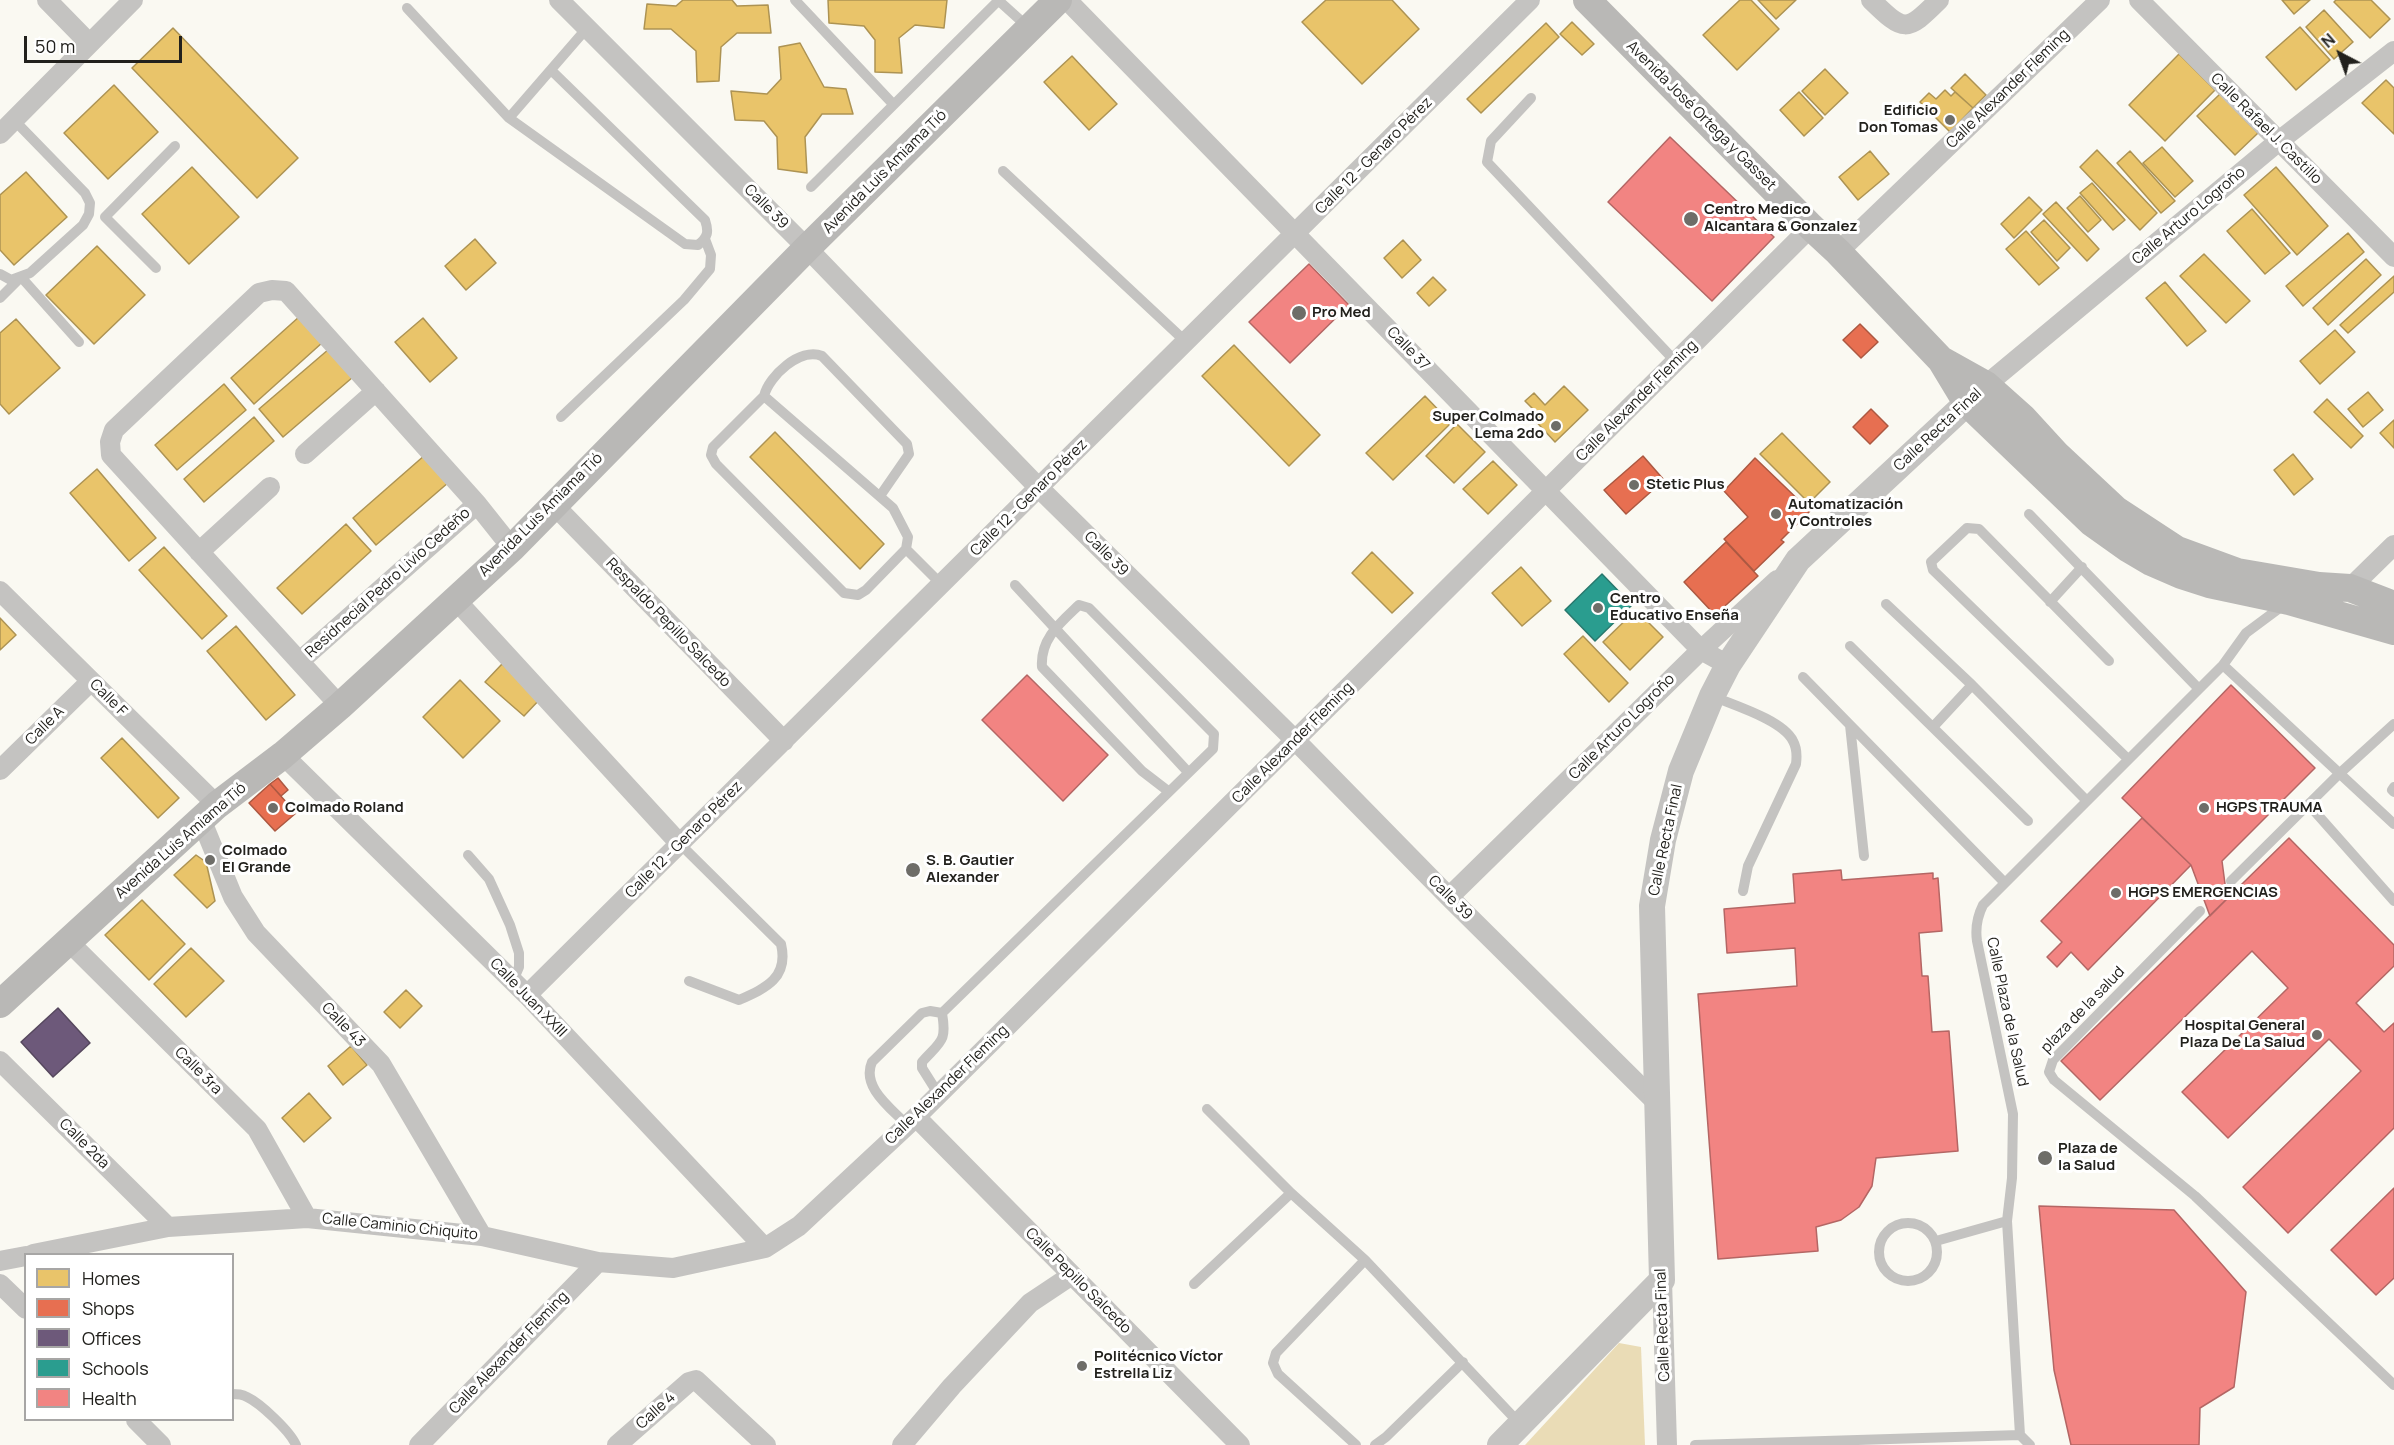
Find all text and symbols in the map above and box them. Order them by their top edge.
scale bar [27,24,184,62]
north arrow [2310,24,2370,84]
street label: Calle Alexander Fleming [1943,26,2073,152]
text: N [2317,28,2340,52]
text: 50 m [35,34,75,58]
street label: Avenida José Ortega y Gasset [1622,37,1780,195]
street label: Calle Rafael J. Castillo [2207,70,2325,188]
street label: Calle 12 - Genaro Pérez [1312,94,1436,218]
place label: Edificio Don Tomas [1858,102,1938,137]
street label: Avenida Luis Amiama Tió [819,106,951,238]
marker: Edificio Don Tomas [1943,113,1957,127]
street label: Calle Arturo Logroño [2129,163,2249,269]
street label: Calle 39 [740,181,792,233]
place label: Centro Medico Alcantara & Gonzalez [1704,201,1857,236]
marker: Centro Medico Alcantara & Gonzalez [1682,210,1700,228]
marker: Pro Med [1290,304,1308,322]
place label: Pro Med [1312,304,1371,322]
street label: Calle 37 [1383,323,1433,375]
street label: Calle Alexander Fleming [1573,337,1701,465]
street label: Calle Recta Final [1890,385,1986,475]
place label: Super Colmado Lema 2do [1432,408,1544,443]
marker: Super Colmado Lema 2do [1549,419,1563,433]
street label: Calle 12 - Genaro Pérez [967,436,1091,560]
street label: Avenida Luis Amiama Tió [475,449,607,581]
place label: Stetic Plus [1646,476,1725,494]
marker: Stetic Plus [1627,478,1641,492]
place label: Automatización y Controles [1788,496,1903,531]
street label: Residnecial Pedro Livio Cedeño [302,504,474,662]
marker: Automatización y Controles [1769,507,1783,521]
street label: Calle 39 [1080,528,1132,580]
street label: Respaldo Pepillo Salcedo [602,555,734,691]
place label: Centro Educativo Enseña [1610,590,1739,625]
marker: Centro Educativo Enseña [1591,601,1605,615]
street label: Calle Arturo Logroño [1565,670,1679,784]
street label: Calle F [86,676,130,720]
street label: Calle Alexander Fleming [1229,679,1357,807]
street label: Calle A [22,703,68,749]
street label: Calle 12 - Genaro Pérez [622,778,746,902]
street label: Avenida Luis Amiama Tió [112,779,250,903]
street label: Calle Recta Final [1645,783,1687,897]
place label: Colmado Roland [285,799,404,817]
place label: HGPS TRAUMA [2216,799,2323,817]
marker: Colmado Roland [266,801,280,815]
marker: HGPS TRAUMA [2197,801,2211,815]
place label: Colmado El Grande [222,842,291,877]
place label: S. B. Gautier Alexander [926,852,1014,887]
marker: Colmado El Grande [203,853,217,867]
marker: S. B. Gautier Alexander [904,861,922,879]
street label: Calle 39 [1424,872,1476,924]
place label: HGPS EMERGENCIAS [2128,884,2278,902]
marker: HGPS EMERGENCIAS [2109,886,2123,900]
street label: Calle Plaza de la Salud [1982,936,2032,1088]
street label: Calle Juan XXIII [486,955,570,1041]
street label: plaza de la salud [2037,963,2129,1057]
street label: Calle 43 [317,999,369,1051]
place label: Hospital General Plaza De La Salud [2180,1017,2305,1052]
street label: Calle Alexander Fleming [882,1022,1012,1148]
marker: Hospital General Plaza De La Salud [2310,1028,2324,1042]
street label: Calle 3ra [171,1044,225,1098]
street label: Calle 2da [55,1115,113,1173]
place label: Plaza de la Salud [2058,1140,2118,1175]
marker: Plaza de la Salud [2036,1149,2054,1167]
street label: Calle Caminio Chiquito [321,1210,479,1244]
street label: Calle Pepillo Salcedo [1021,1224,1135,1338]
legend [24,1253,234,1421]
text: Homes [82,1266,140,1290]
street label: Calle Recta Final [1652,1268,1674,1382]
street label: Calle Alexander Fleming [446,1288,572,1418]
text: Shops [82,1296,134,1320]
text: Offices [82,1326,141,1350]
place label: Politécnico Víctor Estrella Liz [1094,1348,1223,1383]
text: Schools [82,1356,149,1380]
marker: Politécnico Víctor Estrella Liz [1075,1359,1089,1373]
text: Health [82,1386,137,1410]
street label: Calle 4 [633,1389,679,1433]

